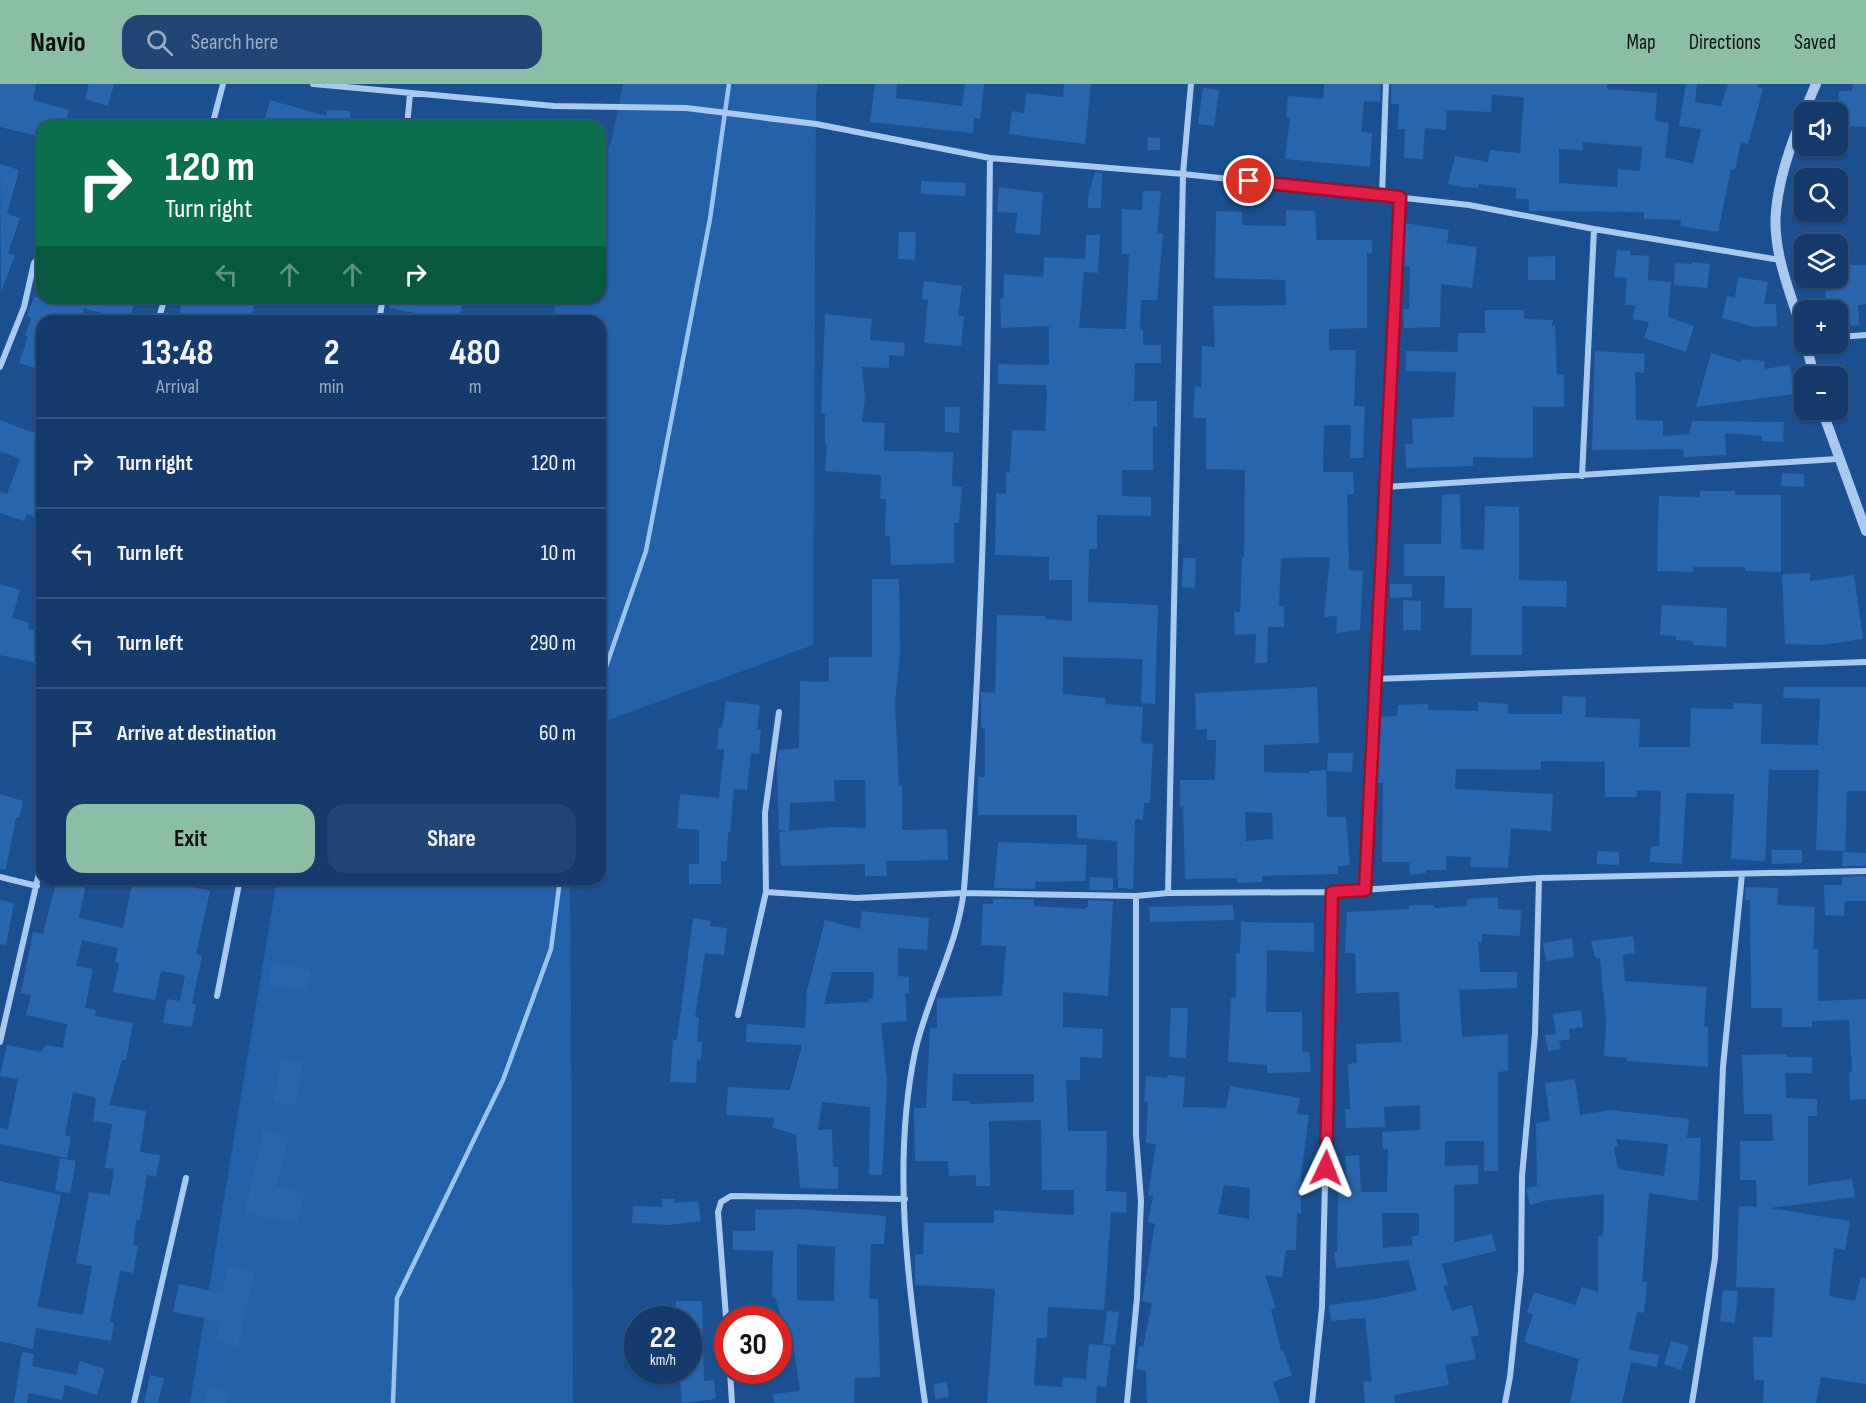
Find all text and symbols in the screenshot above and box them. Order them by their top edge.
search box [122,15,542,69]
text: Navio [30,26,86,59]
icon: search [143,26,176,59]
text: Search here [191,29,278,56]
text: Map [1626,30,1656,55]
text: Directions [1689,30,1761,55]
text: Saved [1794,30,1836,55]
map controls [1794,102,1848,420]
button: sound [1794,102,1848,156]
text: 120 m [165,142,255,193]
icon: right [66,144,144,222]
pin [1223,155,1274,206]
icon: arrive [1232,164,1265,197]
button: search [1794,168,1848,222]
text: Turn right [165,193,252,225]
button: layers [1794,234,1848,288]
icon: left [210,258,243,291]
icon: ahead [273,258,306,291]
icon: ahead [336,258,369,291]
icon: right [399,258,432,291]
button: + [1794,300,1848,354]
text: 13:48 [141,332,214,375]
text: 2 [324,332,339,375]
text: 480 [450,332,501,375]
button: − [1794,366,1848,420]
text: Arrival [156,375,199,399]
text: min [319,375,344,399]
text: m [469,375,481,399]
icon: right [66,447,99,480]
text: Turn right [117,450,193,477]
text: 120 m [532,450,576,477]
icon: left [66,537,99,570]
text: Turn left [117,540,183,567]
text: 10 m [541,540,576,567]
icon: left [66,627,99,660]
text: Turn left [117,630,183,657]
text: 290 m [530,630,576,657]
icon: arrive [66,717,99,750]
text: Arrive at destination [117,720,276,747]
text: 60 m [539,720,576,747]
button: Exit [66,804,315,873]
button: Share [327,804,576,873]
position arrow [1294,1136,1358,1200]
speed limit sign: 30 [714,1306,792,1384]
text: 22 [650,1320,676,1356]
text: km/h [650,1351,676,1370]

